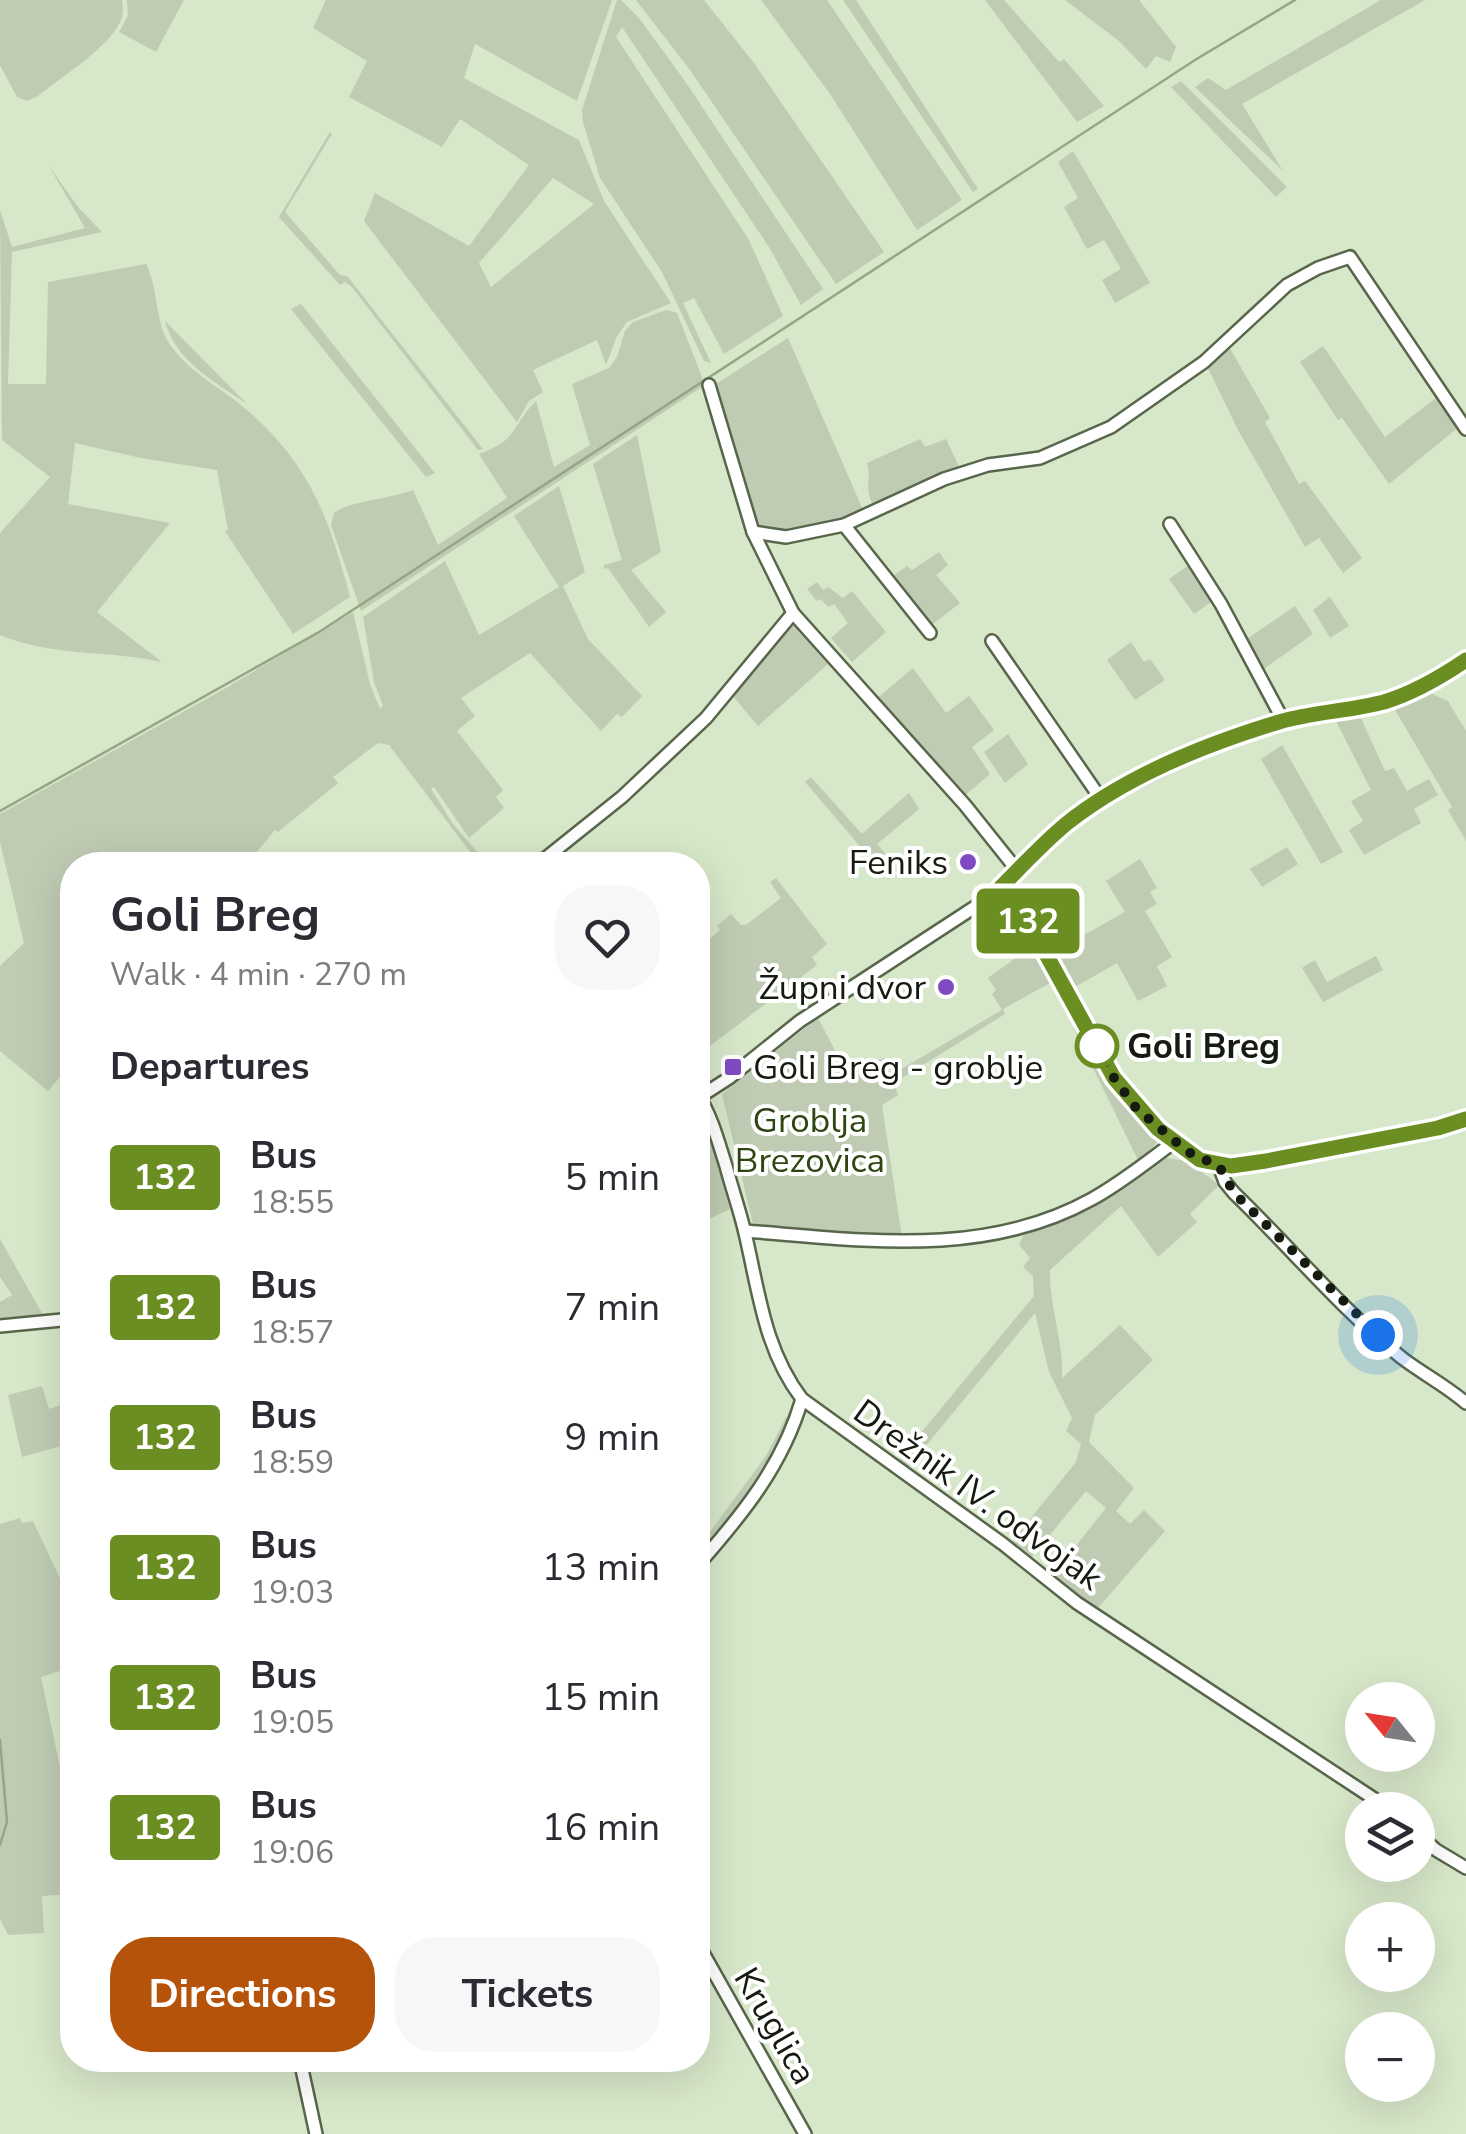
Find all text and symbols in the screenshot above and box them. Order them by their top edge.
place label: Feniks [849,839,948,886]
marker: Feniks [957,851,979,873]
text: Goli Breg [110,882,320,948]
button: heart [555,885,660,990]
line badge: 132 [970,888,1086,954]
text: 132 [996,898,1060,945]
text: Walk · 4 min · 270 m [110,953,407,996]
place label: Župni dvor [759,964,926,1011]
marker: Župni dvor [935,976,957,998]
place label: Goli Breg [1127,1023,1280,1070]
marker: Goli Breg [1076,1025,1118,1067]
text: Departures [110,1041,309,1092]
place label: Goli Breg - groblje [753,1044,1043,1091]
marker: Goli Breg - groblje [722,1056,744,1078]
park label: Groblja Brezovica [735,1097,885,1184]
text: Bus [250,1130,317,1181]
text: 5 min [565,1152,660,1203]
text: 132 [133,1154,197,1201]
text: 18:55 [250,1181,334,1224]
text: Bus [250,1260,317,1311]
text: 7 min [565,1282,660,1333]
text: 132 [133,1284,197,1331]
your location [1353,1310,1403,1360]
text: 18:57 [250,1311,334,1354]
street label: Drežnik IV. odvojak [844,1389,1112,1602]
text: Bus [250,1390,317,1441]
text: 9 min [565,1412,660,1463]
text: 132 [133,1414,197,1461]
text: 18:59 [250,1441,334,1484]
text: Bus [250,1520,317,1571]
text: 13 min [542,1542,660,1593]
text: 132 [133,1544,197,1591]
text: 19:03 [250,1571,334,1614]
text: Bus [250,1650,317,1701]
text: 15 min [542,1672,660,1723]
text: 132 [133,1674,197,1721]
north arrow [1345,1682,1435,1772]
map controls [1345,1682,1435,2102]
text: 19:05 [250,1701,334,1744]
text: Bus [250,1780,317,1831]
button: layers [1345,1792,1435,1882]
text: 16 min [542,1802,660,1853]
text: 132 [133,1804,197,1851]
text: 19:06 [250,1831,334,1874]
button: + [1345,1902,1435,1992]
button: Directions [110,1937,375,2052]
button: Tickets [395,1937,660,2052]
street label: Kruglica [723,1959,827,2093]
button: − [1345,2012,1435,2102]

